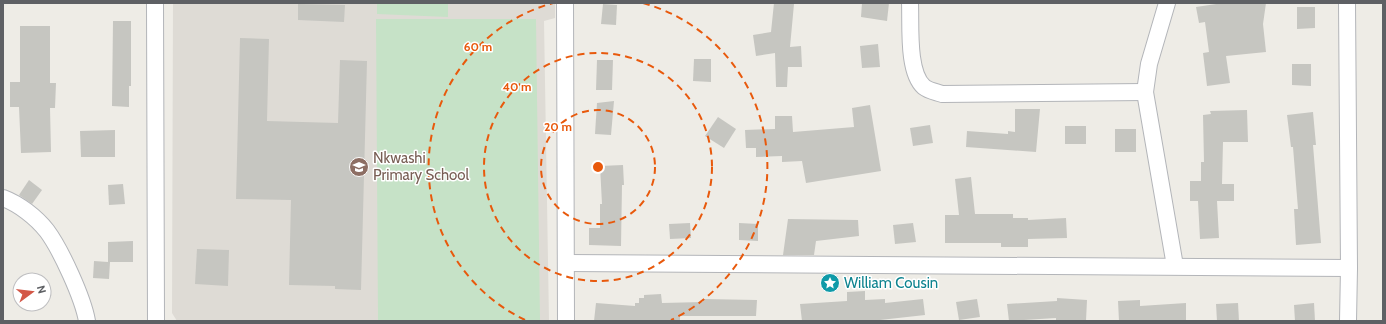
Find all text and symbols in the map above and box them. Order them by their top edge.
text: 60 m [464,39,492,54]
text: 40 m [502,79,532,94]
text: 20 m [544,119,572,134]
place label: Nkwashi Primary School [373,149,470,184]
school or university icon: Nkwashi Primary School [348,156,370,178]
centre of rings [591,160,605,174]
north arrow [12,272,52,312]
place icon: William Cousin [819,272,841,294]
place label: William Cousin [844,274,938,292]
text: N [34,284,49,295]

